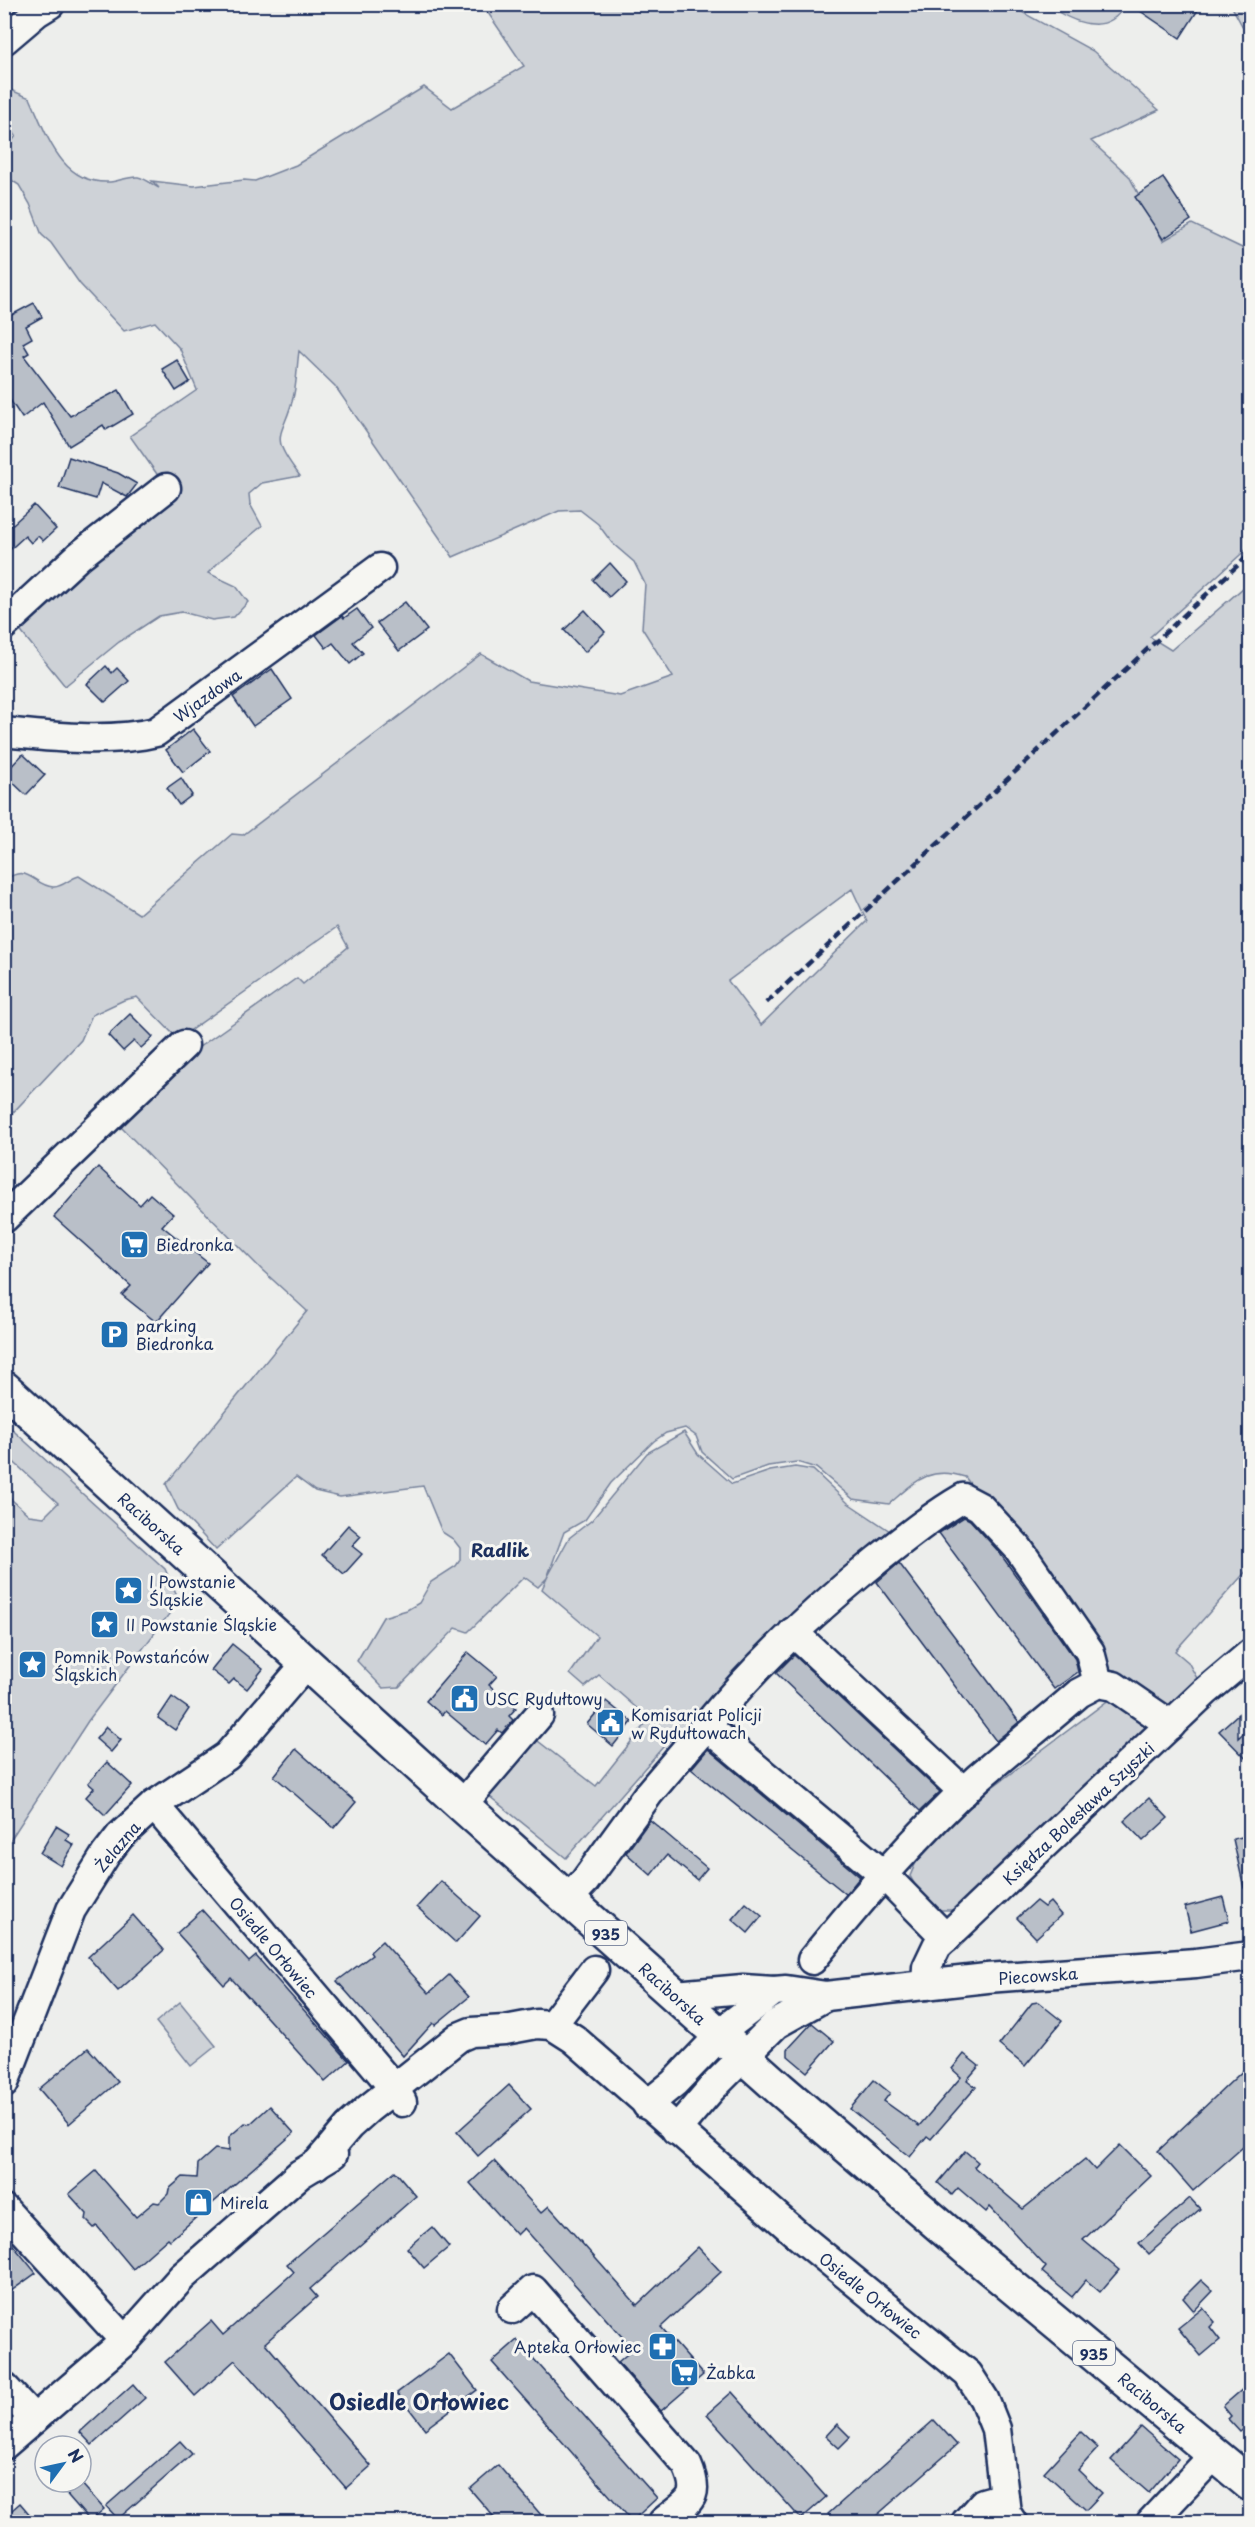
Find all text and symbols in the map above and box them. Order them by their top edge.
street label: Wjazdowa [168,662,246,728]
supermarket icon: Biedronka [119,1228,151,1260]
place label: Biedronka [156,1232,234,1256]
place label: parking Biedronka [136,1313,214,1355]
parking icon: parking Biedronka [99,1318,131,1350]
street label: Raciborska [113,1486,191,1560]
district label: Radlik [471,1536,529,1563]
place label: I Powstanie Śląskie [149,1569,236,1611]
place icon: I Powstanie Śląskie [112,1574,144,1606]
place icon: II Powstanie Śląskie [89,1608,121,1640]
place label: II Powstanie Śląskie [126,1612,277,1636]
place label: Pomnik Powstańców Śląskich [54,1644,210,1686]
place icon: Pomnik Powstańców Śląskich [17,1649,49,1681]
public building icon: USC Rydułtowy [448,1682,480,1714]
place label: USC Rydułtowy [485,1686,603,1710]
place label: Komisariat Policji w Rydułtowach [631,1702,762,1744]
public building icon: Komisariat Policji w Rydułtowach [594,1707,626,1739]
street label: Księdza Bolesława Szyszki [997,1736,1159,1890]
street label: Żelazna [89,1815,146,1877]
street label: Osiedle Orłowiec [224,1891,324,2003]
road number: 935 [585,1921,627,1945]
street label: Raciborska [634,1956,712,2030]
street label: Piecowska [997,1960,1079,1990]
shop icon: Mirela [183,2186,215,2218]
place label: Mirela [220,2190,268,2214]
street label: Osiedle Orłowiec [814,2246,928,2344]
pharmacy icon: Apteka Orłowiec [646,2330,678,2362]
place label: Apteka Orłowiec [514,2334,641,2358]
road number: 935 [1073,2341,1115,2365]
supermarket icon: Żabka [669,2356,701,2388]
place label: Żabka [706,2360,755,2384]
street label: Raciborska [1113,2366,1193,2438]
district label: Osiedle Orłowiec [329,2384,509,2417]
north arrow [33,2434,93,2494]
text: N [63,2443,90,2467]

